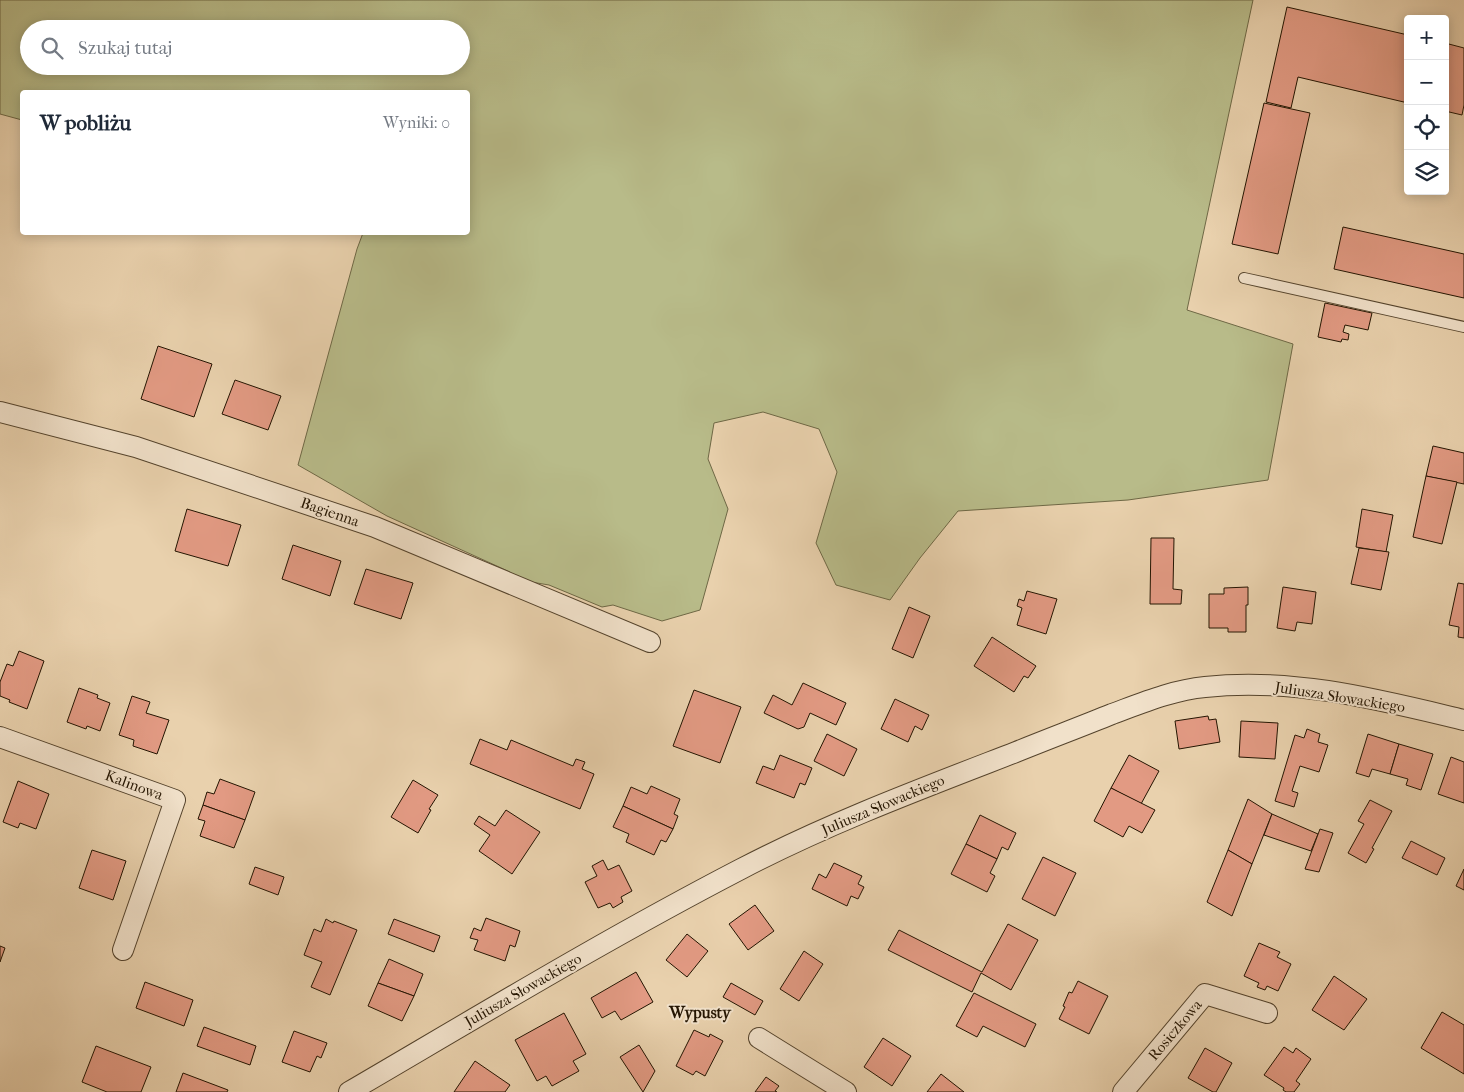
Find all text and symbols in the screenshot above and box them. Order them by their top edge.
map controls [1404,15,1449,195]
button: + [1404,15,1449,60]
search box [20,20,470,75]
icon: search [38,34,66,62]
text: Szukaj tutaj [78,37,172,59]
button: − [1404,60,1449,105]
button: locate [1404,105,1449,150]
text: W pobliżu [40,111,131,135]
text: Wyniki: 0 [383,113,450,132]
button: layers [1404,150,1449,195]
street label: Bagienna [298,494,363,531]
street label: Juliusza Słowackiego [1273,678,1407,716]
street label: Kalinowa [103,766,166,804]
street label: Juliusza Słowackiego [818,771,948,839]
street label: Juliusza Słowackiego [461,949,585,1031]
street label: Rosiczkowa [1144,995,1206,1064]
district label: Wypusty [668,1003,732,1023]

